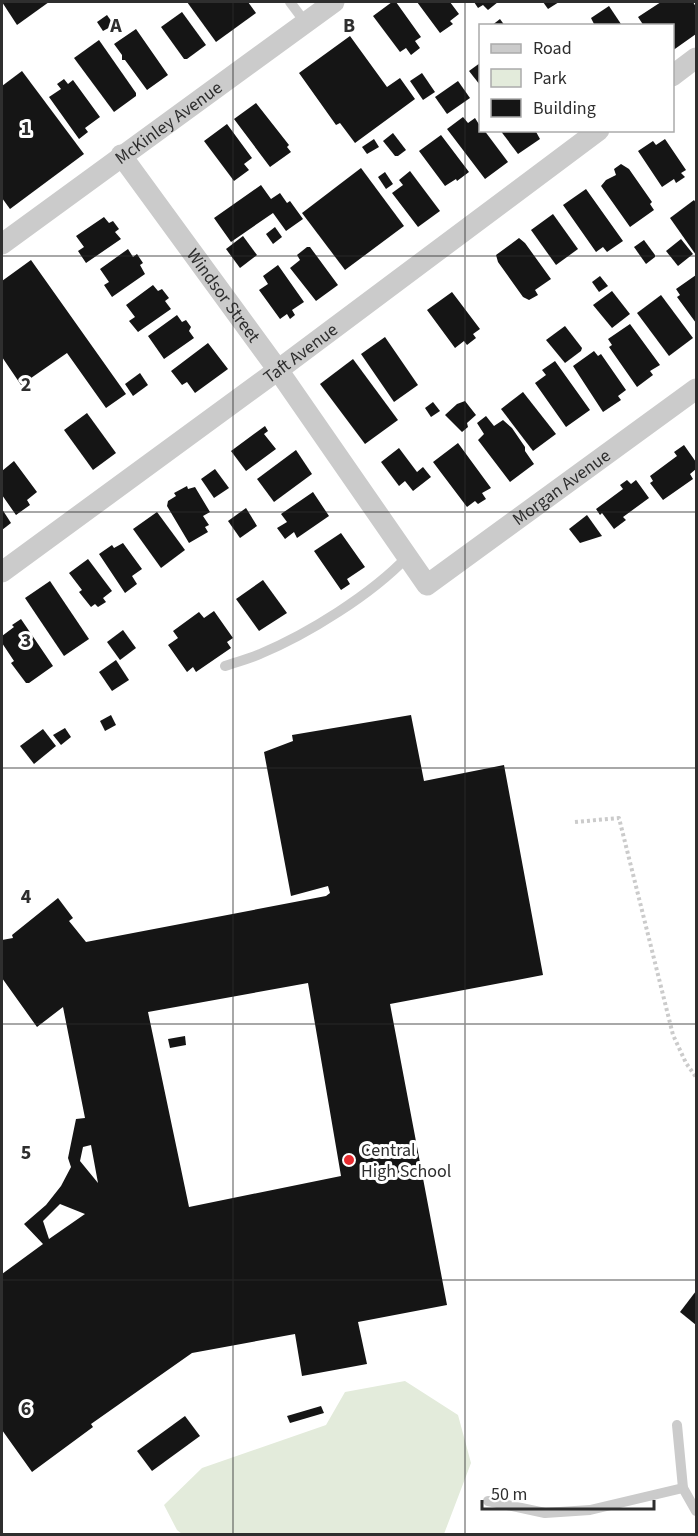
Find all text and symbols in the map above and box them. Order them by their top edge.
text: A [109,12,122,40]
text: B [343,12,355,40]
legend [479,24,674,132]
text: Road [533,36,572,61]
text: Park [533,66,567,91]
street label: McKinley Avenue [110,75,228,171]
text: Building [533,96,596,121]
text: 1 [21,115,31,143]
street label: Windsor Street [180,244,266,348]
street label: Taft Avenue [258,317,343,390]
text: 2 [21,371,31,399]
street label: Morgan Avenue [507,443,616,532]
text: 3 [21,627,31,655]
text: 4 [21,883,32,911]
place label: Central High School [361,1138,451,1184]
text: 5 [21,1139,31,1167]
marker: Central High School [342,1153,356,1167]
text: 6 [21,1395,31,1423]
scale bar [482,1473,654,1511]
text: 50 m [491,1482,527,1507]

